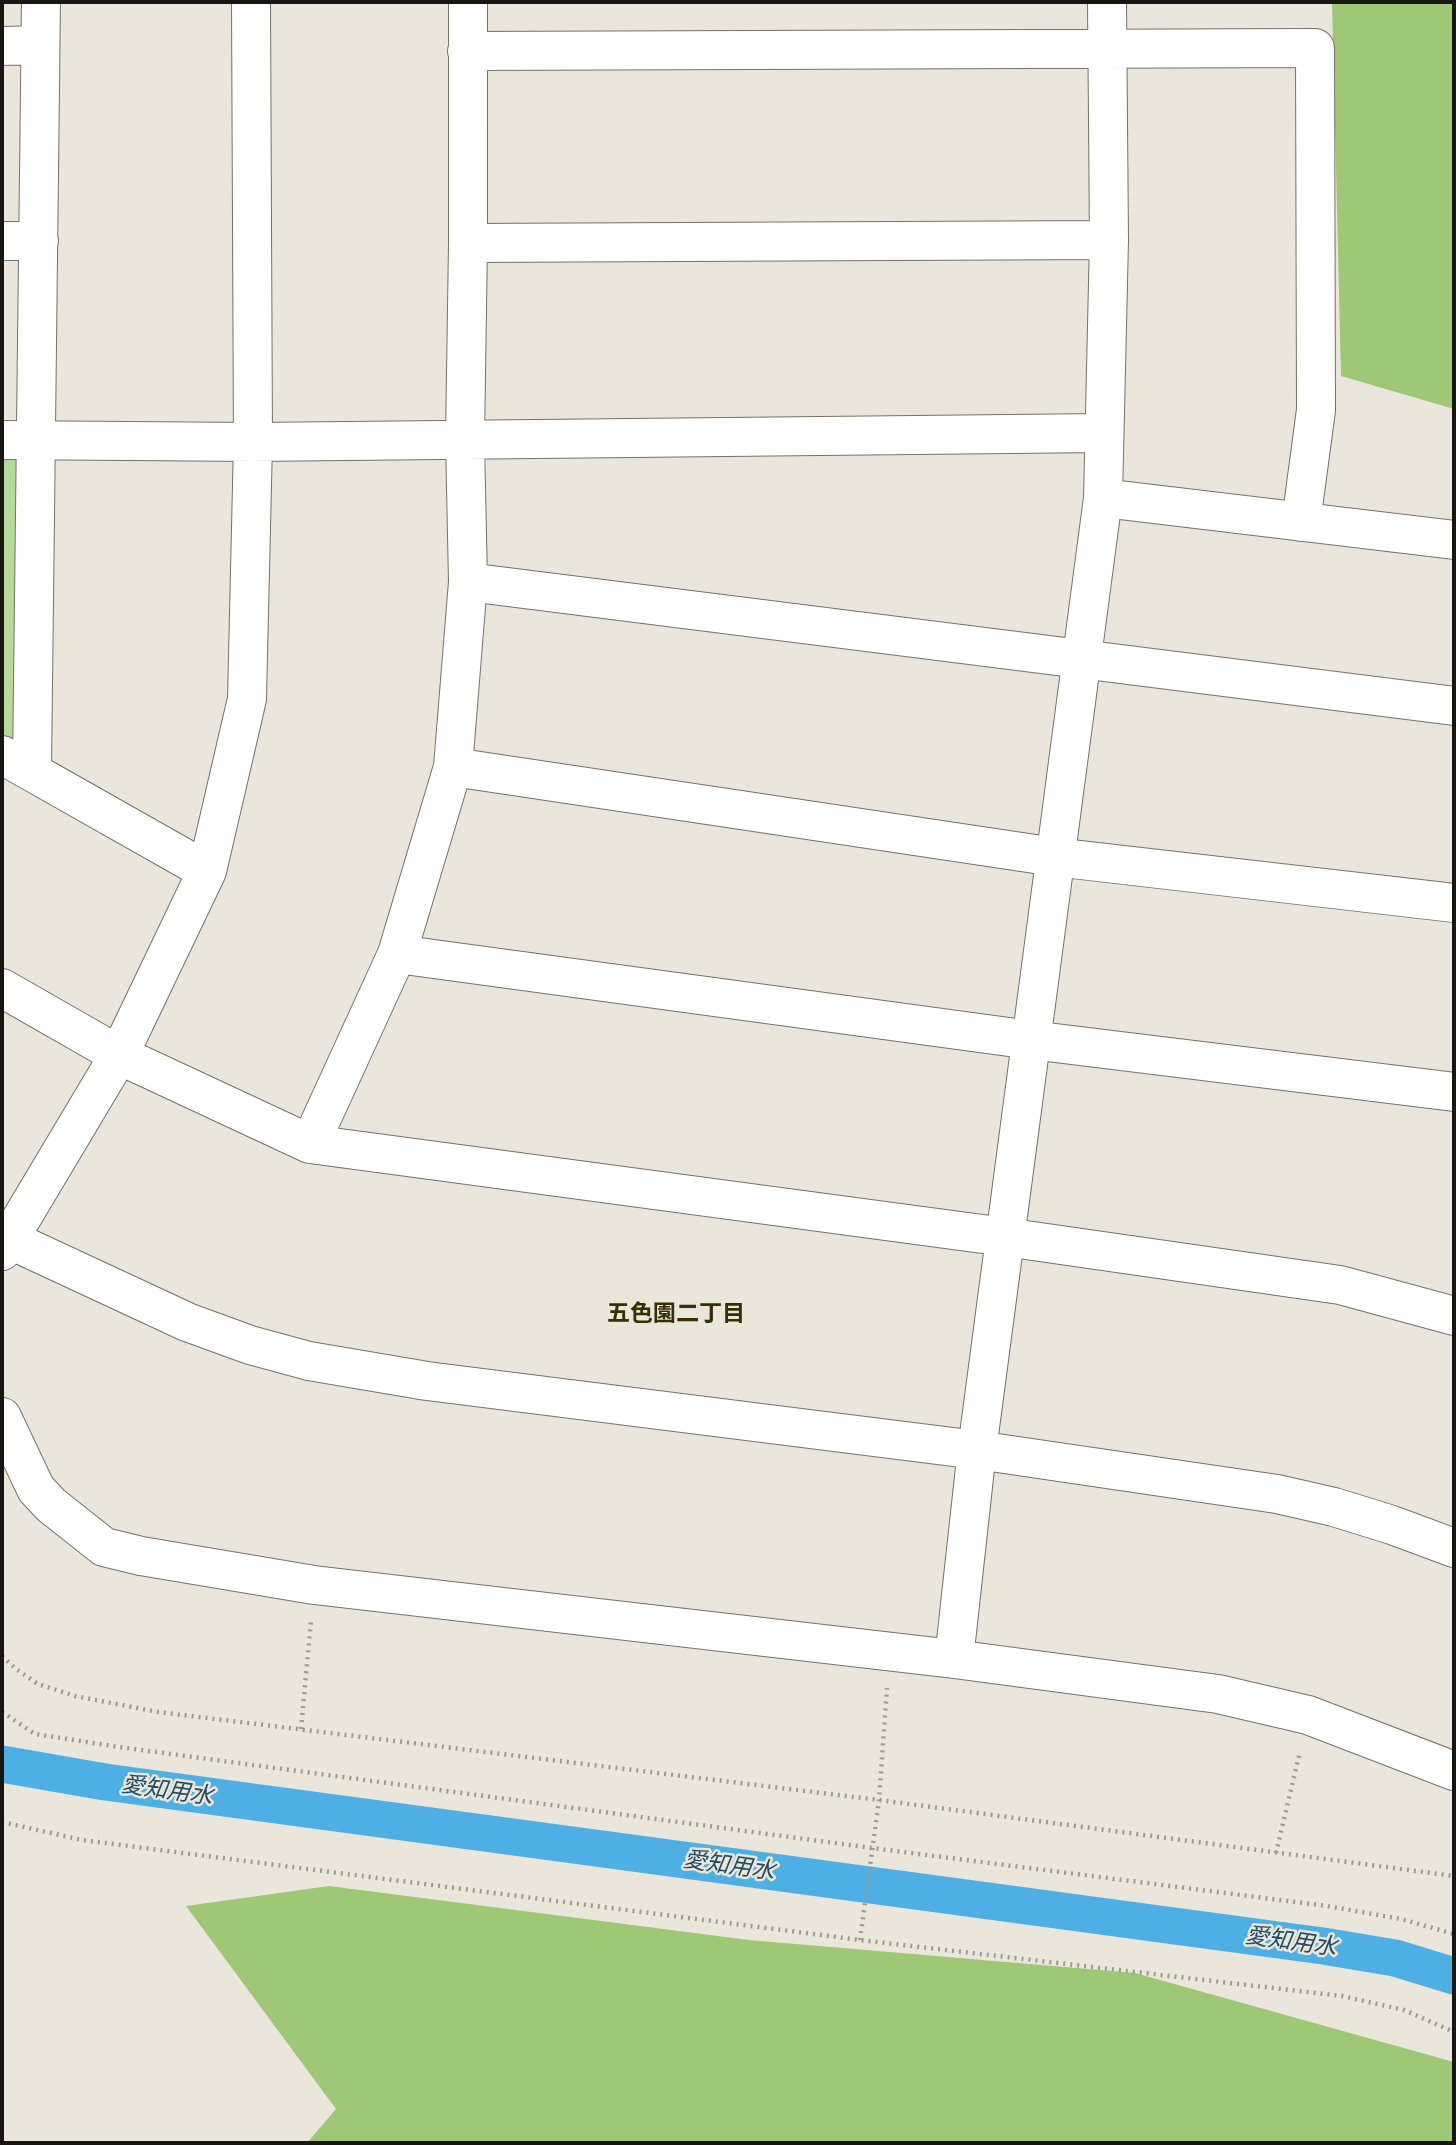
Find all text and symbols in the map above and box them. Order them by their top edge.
district label: 五色園二丁目 [607,1300,745,1328]
water label: 愛知用水 [120,1771,214,1811]
water label: 愛知用水 [682,1846,776,1886]
water label: 愛知用水 [1244,1922,1338,1962]

